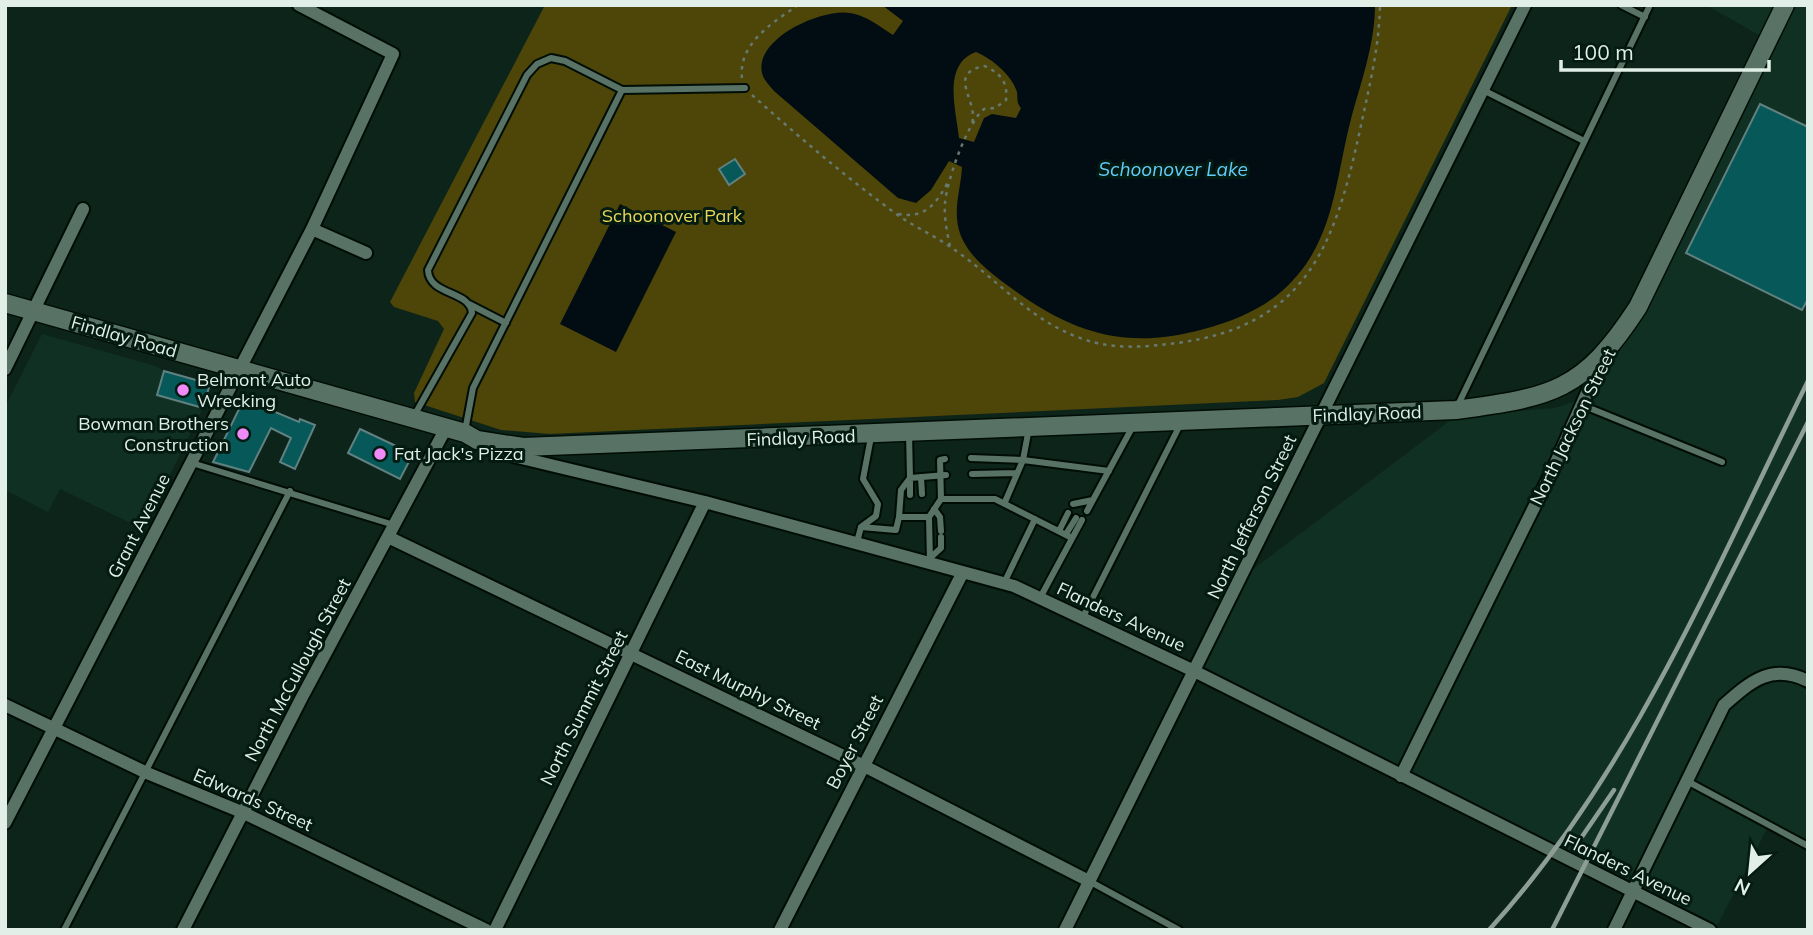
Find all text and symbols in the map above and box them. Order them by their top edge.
scale bar [1561,28,1769,72]
text: 100 m [1572,39,1634,65]
water label: Schoonover Lake [1098,157,1248,181]
park label: Schoonover Park [602,204,743,227]
street label: Findlay Road [69,310,180,363]
street label: North Jackson Street [1525,345,1620,509]
place label: Belmont Auto Wrecking [197,368,311,412]
marker: Belmont Auto Wrecking [175,382,191,398]
street label: Findlay Road [1312,400,1422,427]
place label: Bowman Brothers Construction [78,412,229,456]
street label: Findlay Road [746,424,856,451]
marker: Bowman Brothers Construction [235,426,251,442]
street label: North Jefferson Street [1202,431,1301,603]
place label: Fat Jack's Pizza [394,442,523,465]
marker: Fat Jack's Pizza [372,446,388,462]
street label: Grant Avenue [102,469,175,582]
street label: North McCullough Street [239,574,356,765]
street label: Flanders Avenue [1053,577,1189,656]
street label: North Summit Street [535,627,633,789]
street label: East Murphy Street [672,644,825,735]
street label: Boyer Street [821,691,888,793]
street label: Edwards Street [190,763,316,836]
street label: Flanders Avenue [1561,829,1696,910]
north arrow [1715,837,1785,907]
text: N [1730,873,1754,901]

